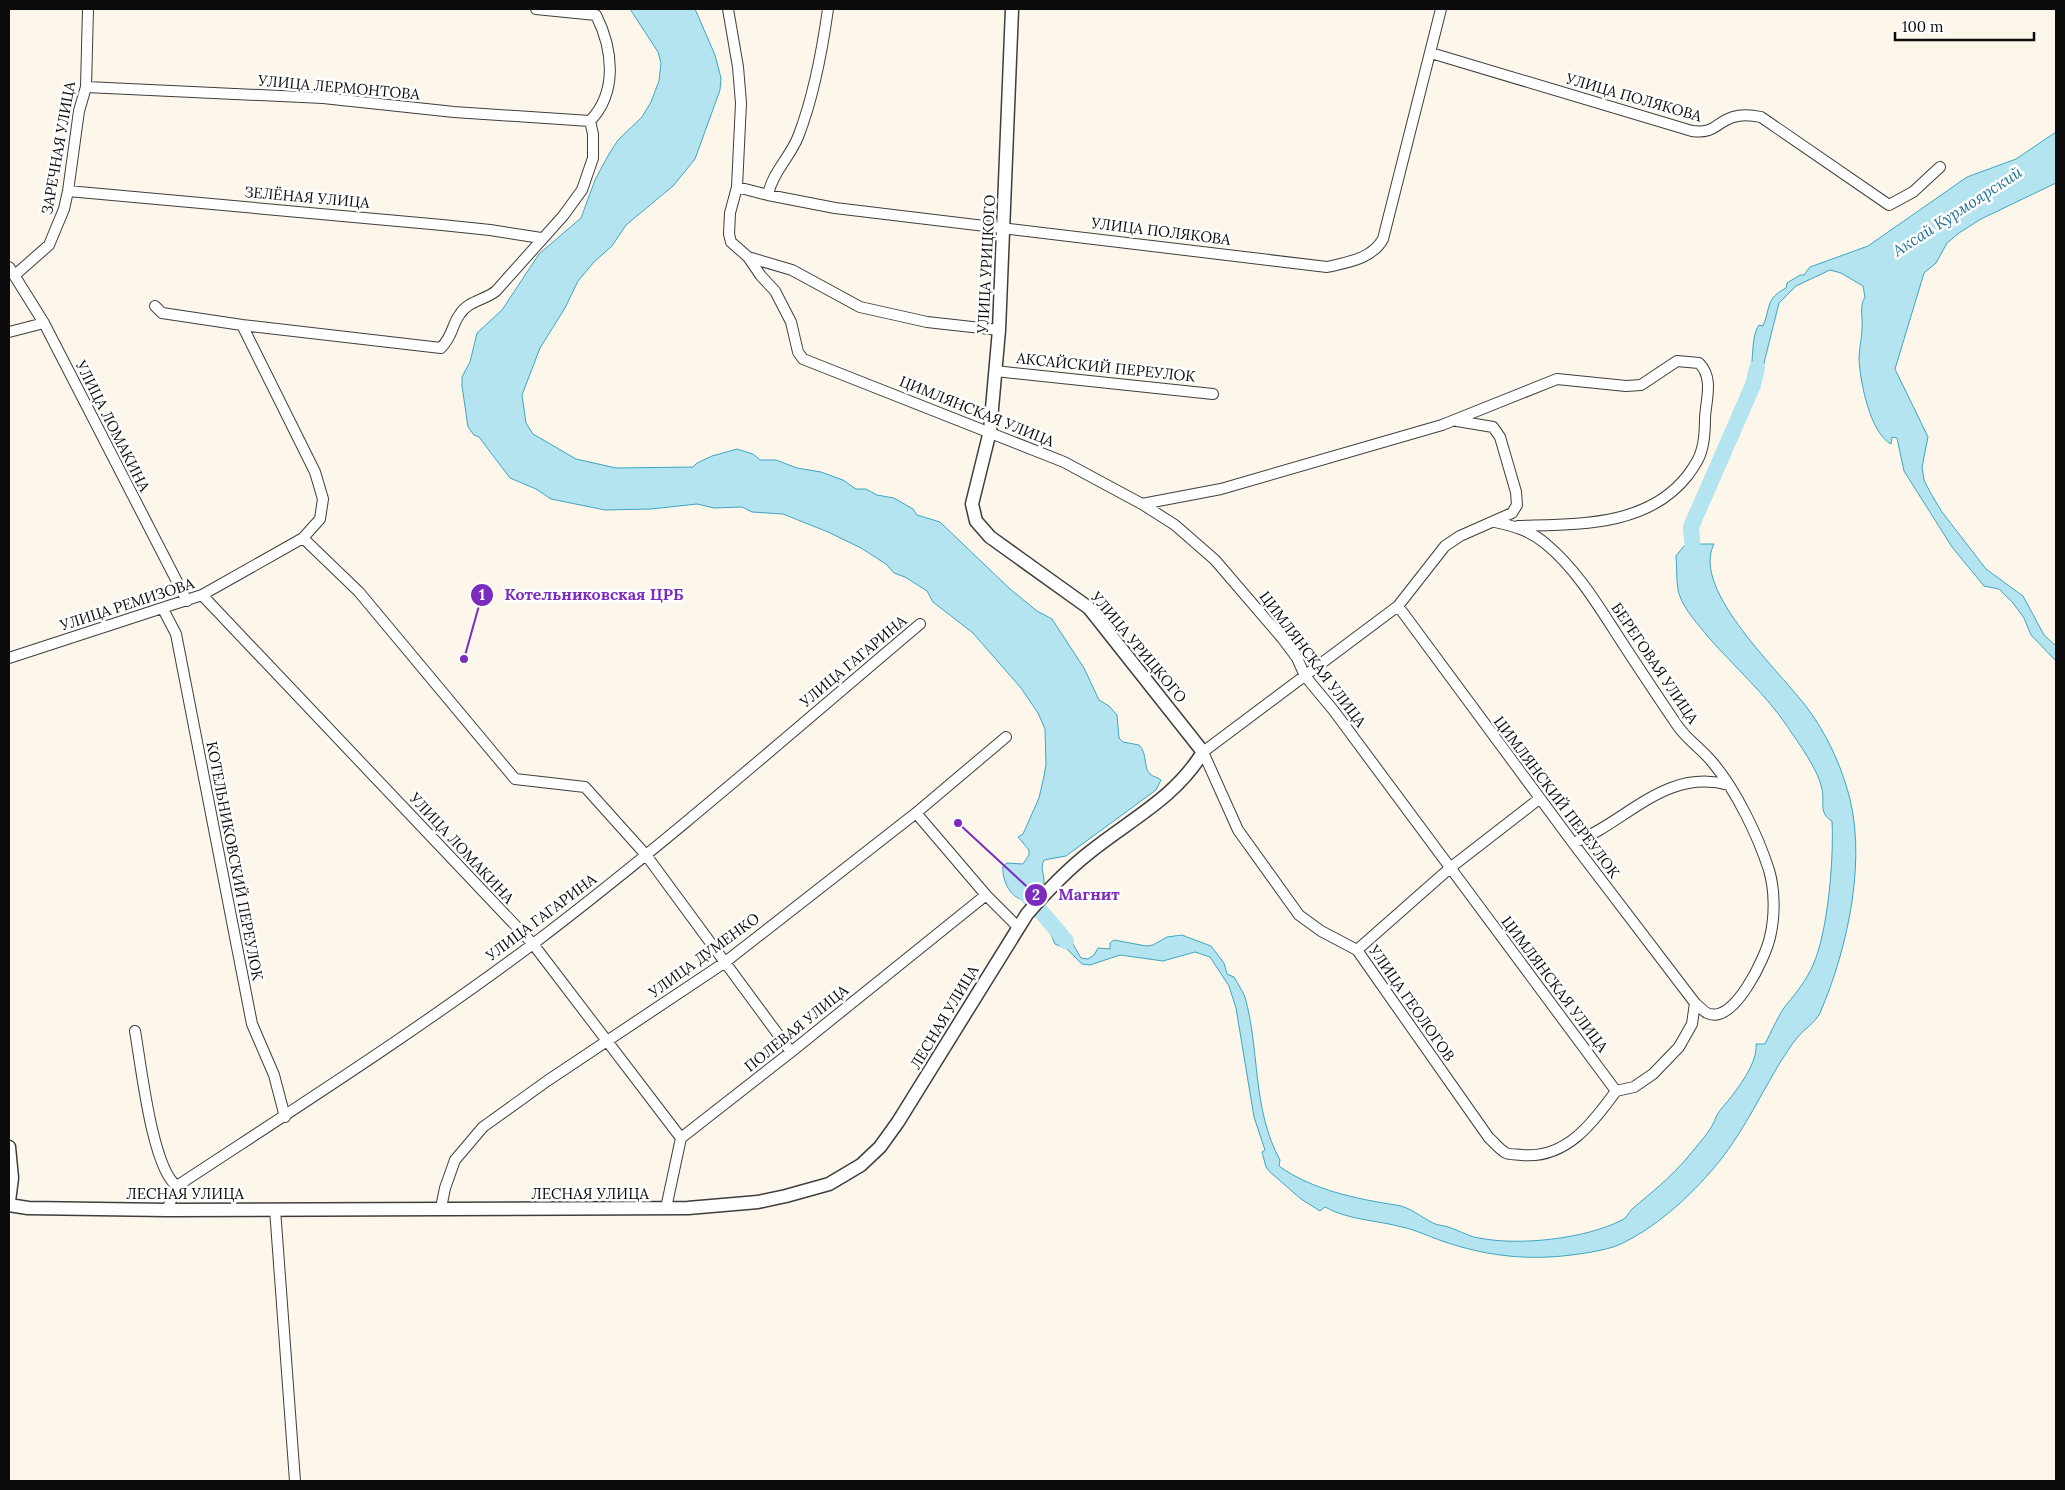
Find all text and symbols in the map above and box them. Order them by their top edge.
scale bar [1895,10,2034,42]
text: 100 m [1902,17,1943,36]
street label: УЛИЦА ПОЛЯКОВА [1563,68,1705,126]
street label: УЛИЦА ЛЕРМОНТОВА [256,70,421,104]
street label: ЗАРЕЧНАЯ УЛИЦА [37,79,79,216]
water label: Аксай Курмоярский [1888,161,2026,261]
street label: ЗЕЛЁНАЯ УЛИЦА [244,182,371,212]
street label: УЛИЦА УРИЦКОГО [973,194,999,335]
street label: УЛИЦА ПОЛЯКОВА [1089,213,1232,249]
street label: АКСАЙСКИЙ ПЕРЕУЛОК [1015,348,1197,386]
street label: УЛИЦА ЛОМАКИНА [71,356,155,495]
street label: ЦИМЛЯНСКАЯ УЛИЦА [897,371,1058,451]
street label: УЛИЦА РЕМИЗОВА [57,573,197,635]
callout: Котельниковская ЦРБ [469,579,693,610]
text: Котельниковская ЦРБ [504,584,684,604]
text: 1 [479,585,485,604]
street label: УЛИЦА УРИЦКОГО [1086,587,1191,706]
street label: ЦИМЛЯНСКАЯ УЛИЦА [1256,587,1371,731]
street label: БЕРЕГОВАЯ УЛИЦА [1607,599,1703,728]
street label: УЛИЦА ГАГАРИНА [795,610,911,712]
street label: ЦИМЛЯНСКИЙ ПЕРЕУЛОК [1490,712,1625,882]
street label: КОТЕЛЬНИКОВСКИЙ ПЕРЕУЛОК [202,740,268,983]
street label: УЛИЦА ЛОМАКИНА [405,788,519,908]
street label: УЛИЦА ГАГАРИНА [481,869,600,965]
callout: Магнит [1023,879,1130,910]
text: Магнит [1058,884,1120,904]
text: 2 [1032,885,1040,904]
street label: УЛИЦА ДУМЕНКО [644,908,763,1002]
street label: ЦИМЛЯНСКАЯ УЛИЦА [1498,912,1613,1056]
street label: УЛИЦА ГЕОЛОГОВ [1364,941,1459,1065]
street label: ЛЕСНАЯ УЛИЦА [906,961,983,1072]
street label: ПОЛЕВАЯ УЛИЦА [740,980,852,1076]
street label: ЛЕСНАЯ УЛИЦА [126,1184,244,1203]
street label: ЛЕСНАЯ УЛИЦА [531,1184,649,1203]

